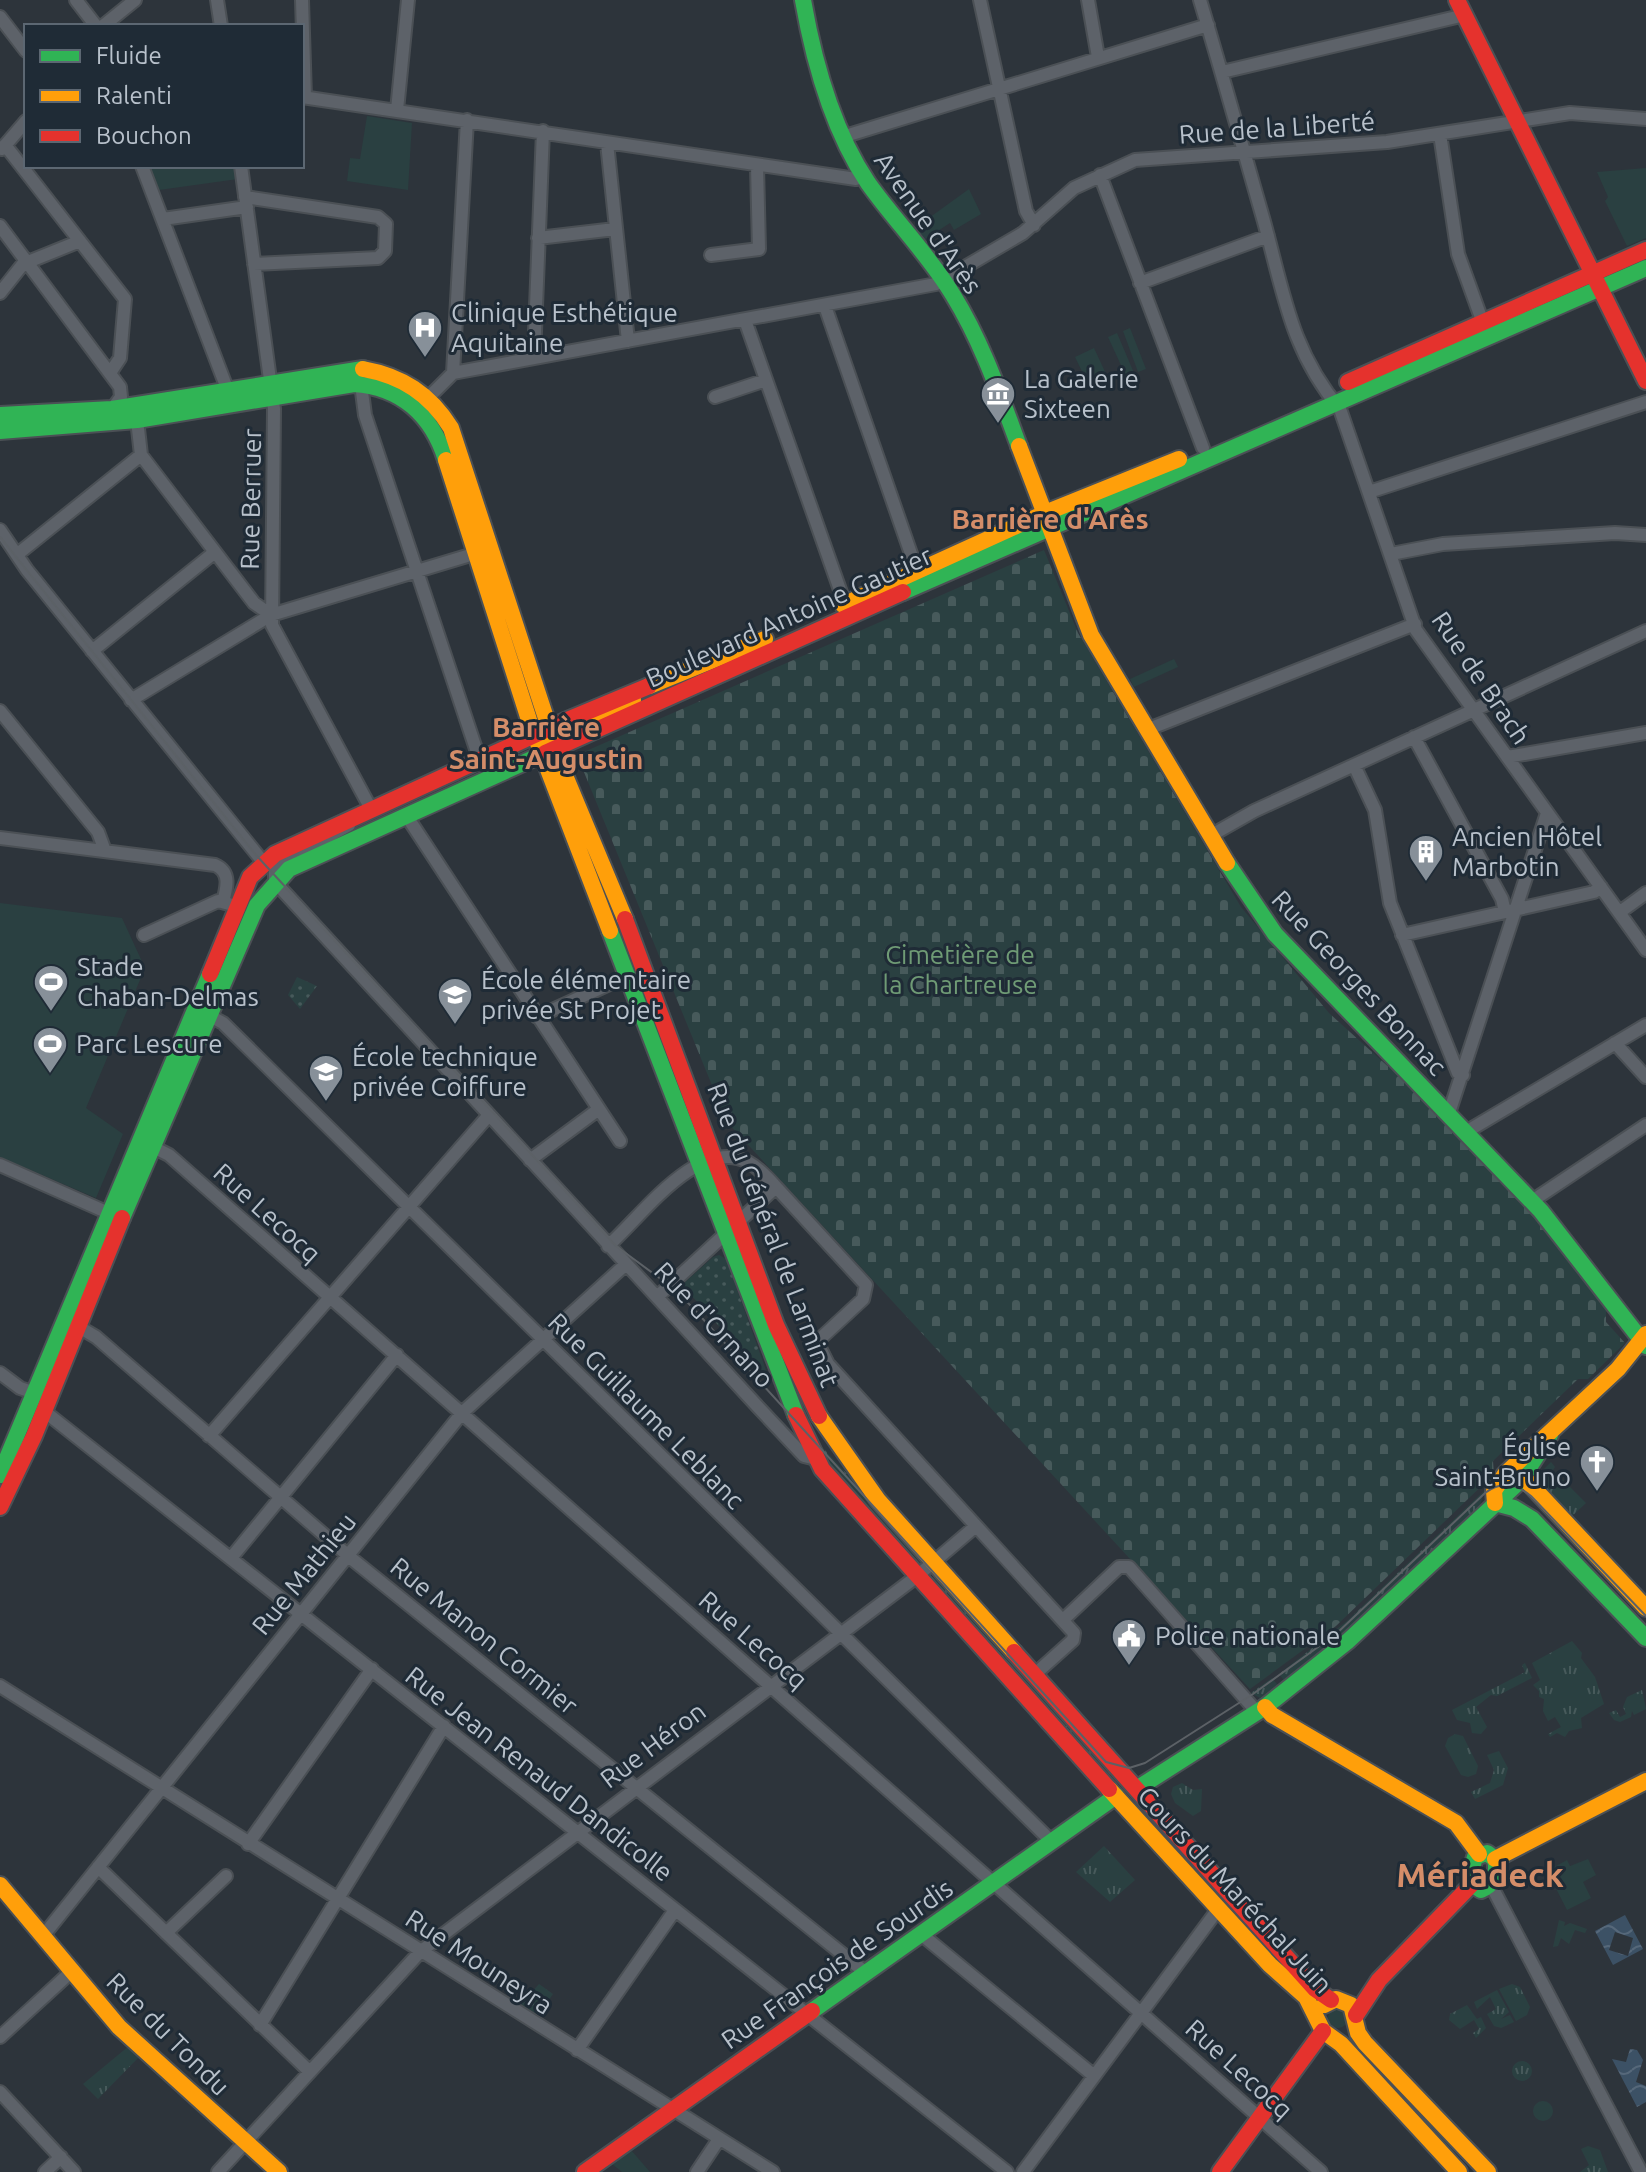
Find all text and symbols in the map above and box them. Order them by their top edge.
legend [24,24,304,168]
text: Fluide [96,42,162,69]
text: Ralenti [96,82,172,109]
street label: Rue de la Liberté [1178,106,1376,149]
text: Bouchon [96,122,192,149]
street label: Avenue d'Arès [869,147,988,299]
place label: Clinique Esthétique Aquitaine [451,298,678,357]
hospital icon: Clinique Esthétique Aquitaine [406,309,444,359]
place label: La Galerie Sixteen [1024,364,1139,423]
museum icon: La Galerie Sixteen [979,375,1017,425]
street label: Rue Berruer [235,428,266,570]
district label: Barrière d'Arès [951,503,1149,534]
street label: Boulevard Antoine Gautier [642,540,936,693]
street label: Rue de Brach [1426,606,1536,749]
district label: Barrière Saint-Augustin [449,711,643,774]
place label: Ancien Hôtel Marbotin [1452,822,1602,881]
building icon: Ancien Hôtel Marbotin [1407,833,1445,883]
street label: Rue Georges Bonnac [1266,884,1452,1081]
park label: Cimetière de la Chartreuse [882,940,1038,999]
place label: Stade Chaban-Delmas [77,952,259,1011]
sports icon: Stade Chaban-Delmas [32,963,70,1013]
place label: École élémentaire privée St Projet [481,964,691,1024]
school or university icon: École élémentaire privée St Projet [436,976,474,1026]
sports icon: Parc Lescure [31,1025,69,1075]
place label: Parc Lescure [76,1029,223,1058]
place label: École technique privée Coiffure [352,1041,538,1101]
school or university icon: École technique privée Coiffure [307,1053,345,1103]
street label: Rue du Général de Larminat [702,1079,845,1391]
street label: Rue Lecocq [208,1157,327,1268]
street label: Rue d'Ornano [649,1256,780,1393]
street label: Rue Guillaume Leblanc [543,1307,750,1514]
place label: Église Saint-Bruno [1434,1431,1571,1491]
church icon: Église Saint-Bruno [1578,1443,1616,1493]
street label: Rue Mathieu [246,1507,361,1640]
street label: Rue Manon Cormier [385,1551,584,1720]
street label: Rue Lecocq [693,1585,813,1694]
public building icon: Police nationale [1110,1617,1148,1667]
place label: Police nationale [1155,1621,1340,1650]
street label: Rue Jean Renaud Dandicolle [400,1660,679,1887]
street label: Rue Héron [595,1696,711,1793]
street label: Cours du Maréchal Juin [1132,1781,1338,1999]
district label: Mériadeck [1396,1855,1564,1893]
street label: Rue François de Sourdis [716,1873,958,2054]
street label: Rue Mouneyra [401,1903,558,2020]
street label: Rue du Tondu [101,1967,235,2101]
street label: Rue Lecocq [1180,2013,1299,2124]

